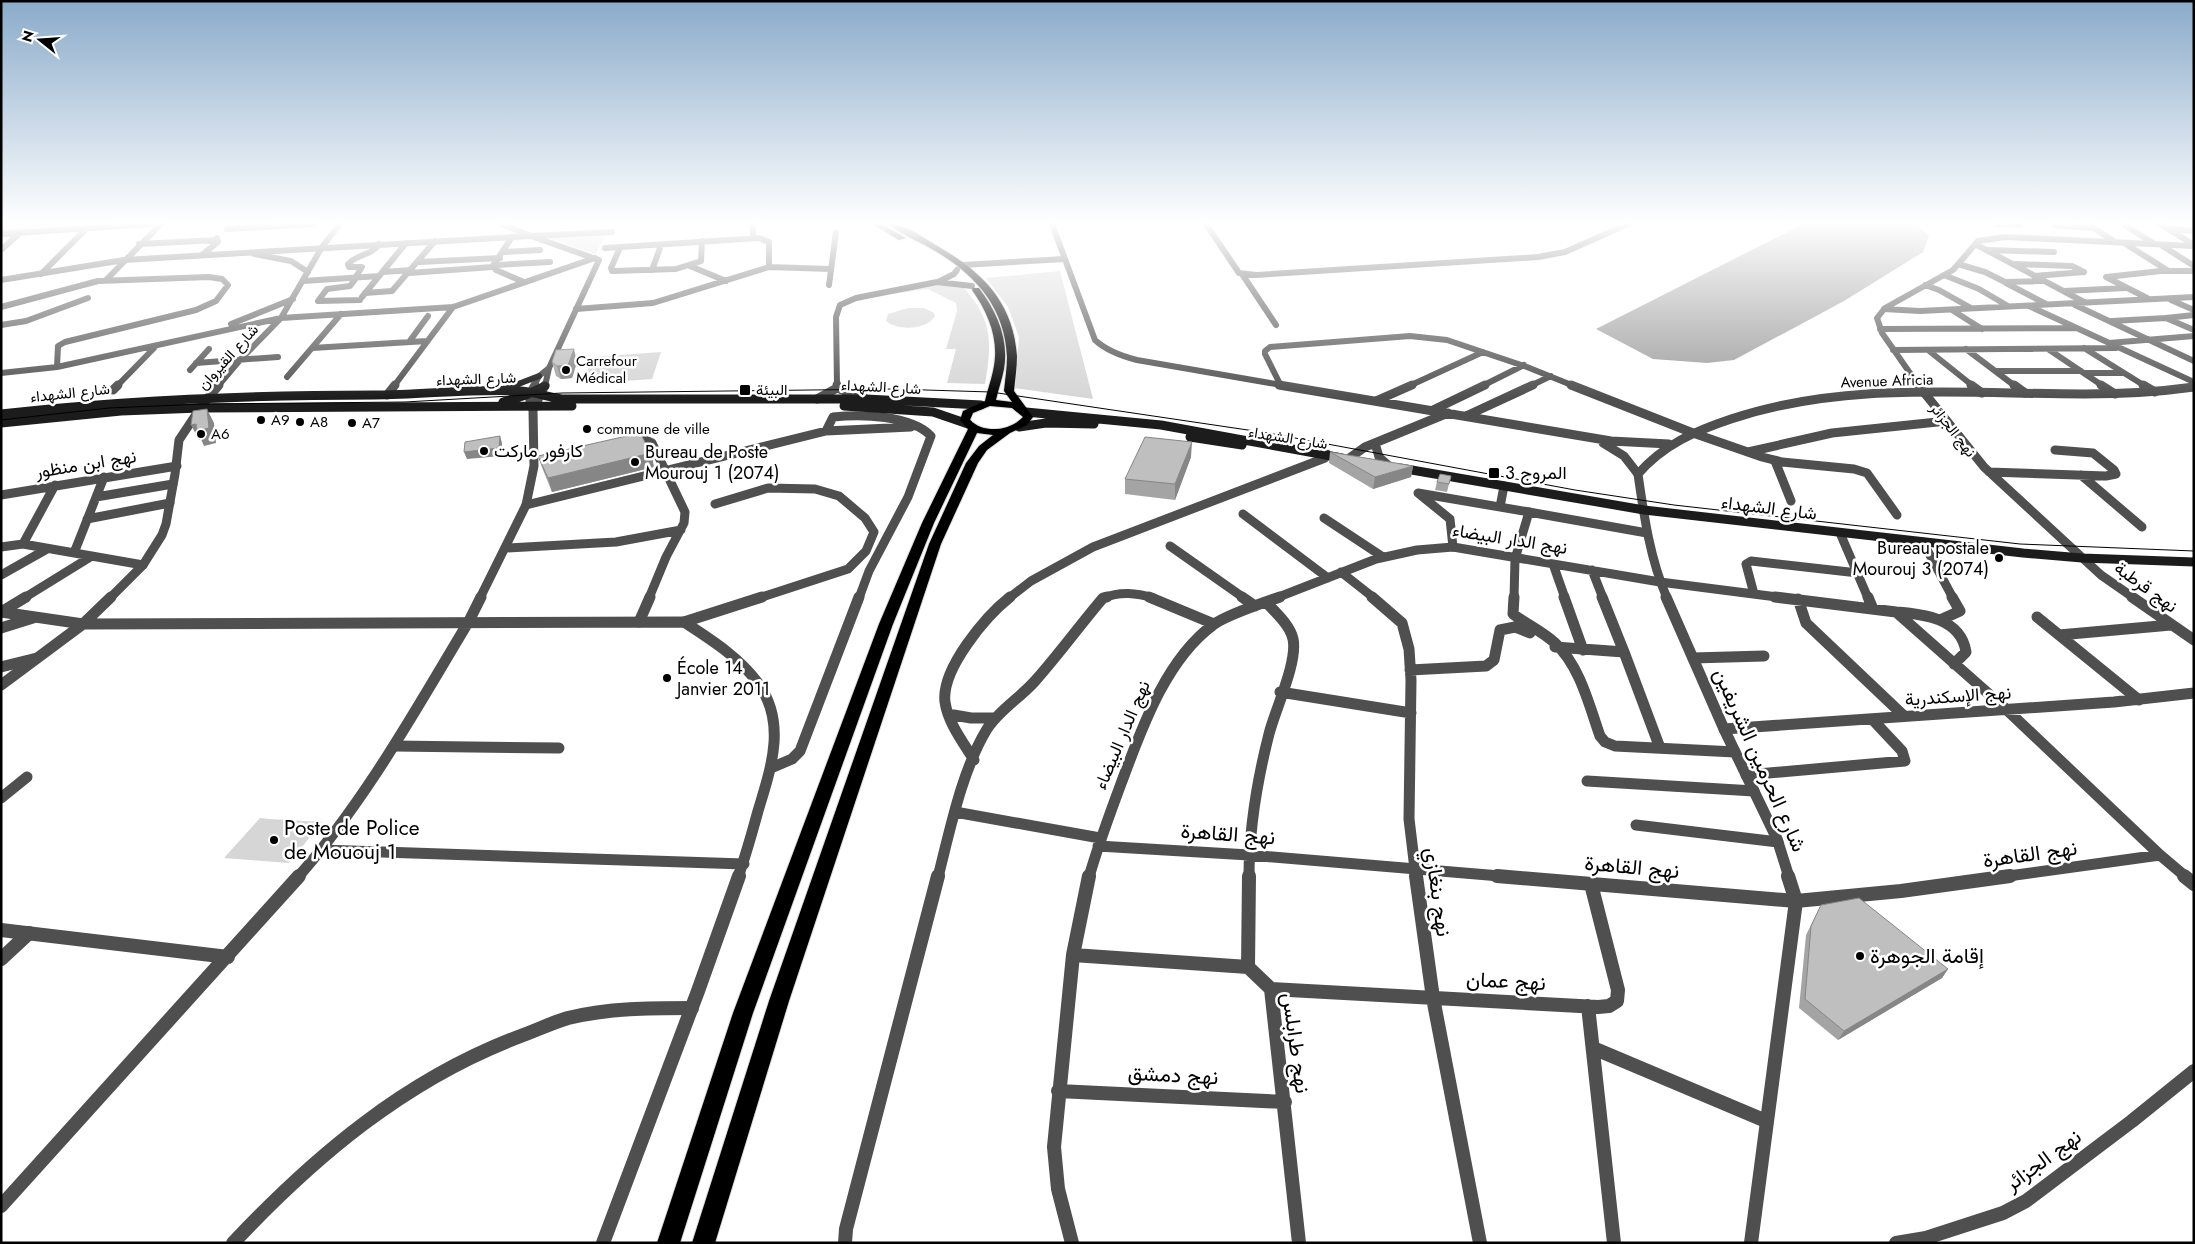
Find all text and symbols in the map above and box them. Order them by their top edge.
north arrow [15,15,65,65]
text: N [16,28,39,44]
street label: شارع القيروان [192,319,264,395]
place label: Carrefour Médical [576,350,638,389]
marker: Carrefour Médical [560,364,572,376]
street label: شارع الشهداء [436,367,517,391]
street label: Avenue Africia [1840,368,1934,394]
street label: شارع الشهداء [840,374,922,400]
street label: شارع الشهداء [29,378,111,408]
place label: البيئة [756,379,788,401]
marker: البيئة [738,383,752,397]
street label: نهج الجزائر [1924,398,1981,462]
place label: A9 [271,409,290,431]
place label: A8 [310,411,328,433]
place label: A7 [362,412,380,434]
marker: A9 [255,414,267,426]
marker: A8 [294,416,306,428]
marker: A7 [346,417,358,429]
place label: commune de ville [597,418,710,440]
street label: شارع الشهداء [1247,421,1329,455]
place label: A6 [211,423,230,445]
marker: commune de ville [581,423,593,435]
marker: A6 [195,428,207,440]
place label: كارفور ماركت [494,438,583,464]
place label: Bureau de Poste Mourouj 1 (2074) [645,439,780,486]
street label: نهج ابن منظور [33,443,138,485]
marker: كارفور ماركت [478,445,490,457]
marker: Bureau de Poste Mourouj 1 (2074) [629,456,641,468]
place label: المروج 3 [1505,460,1567,486]
marker: المروج 3 [1487,466,1501,480]
street label: شارع الشهداء [1720,489,1818,527]
street label: نهج الدار البيضاء [1451,517,1569,561]
place label: Bureau postale Mourouj 3 (2074) [1853,535,1989,582]
marker: Bureau postale Mourouj 3 (2074) [1993,552,2005,564]
street label: نهج قرطبة [2109,555,2183,619]
place label: École 14 Janvier 2011 [675,655,770,702]
street label: شارع الحرمين الشريفين [1706,663,1814,857]
marker: École 14 Janvier 2011 [661,672,673,684]
street label: نهج الدار البيضاء [1087,676,1157,794]
street label: نهج الإسكندرية [1904,679,2012,713]
place label: Poste de Police de Mououj 1 [284,813,420,867]
street label: نهج القاهرة [1180,816,1276,852]
street label: نهج القاهرة [1981,833,2079,875]
marker: Poste de Police de Mououj 1 [268,834,280,846]
street label: نهج بنغازي [1415,845,1459,939]
street label: نهج القاهرة [1583,848,1681,886]
place label: إقامة الجوهرة [1870,941,1984,971]
marker: إقامة الجوهرة [1854,950,1866,962]
street label: نهج عمان [1465,964,1547,998]
street label: نهج طرابلس [1274,991,1318,1095]
street label: نهج دمشق [1127,1058,1219,1092]
street label: نهج الجزائر [1998,1122,2088,1199]

